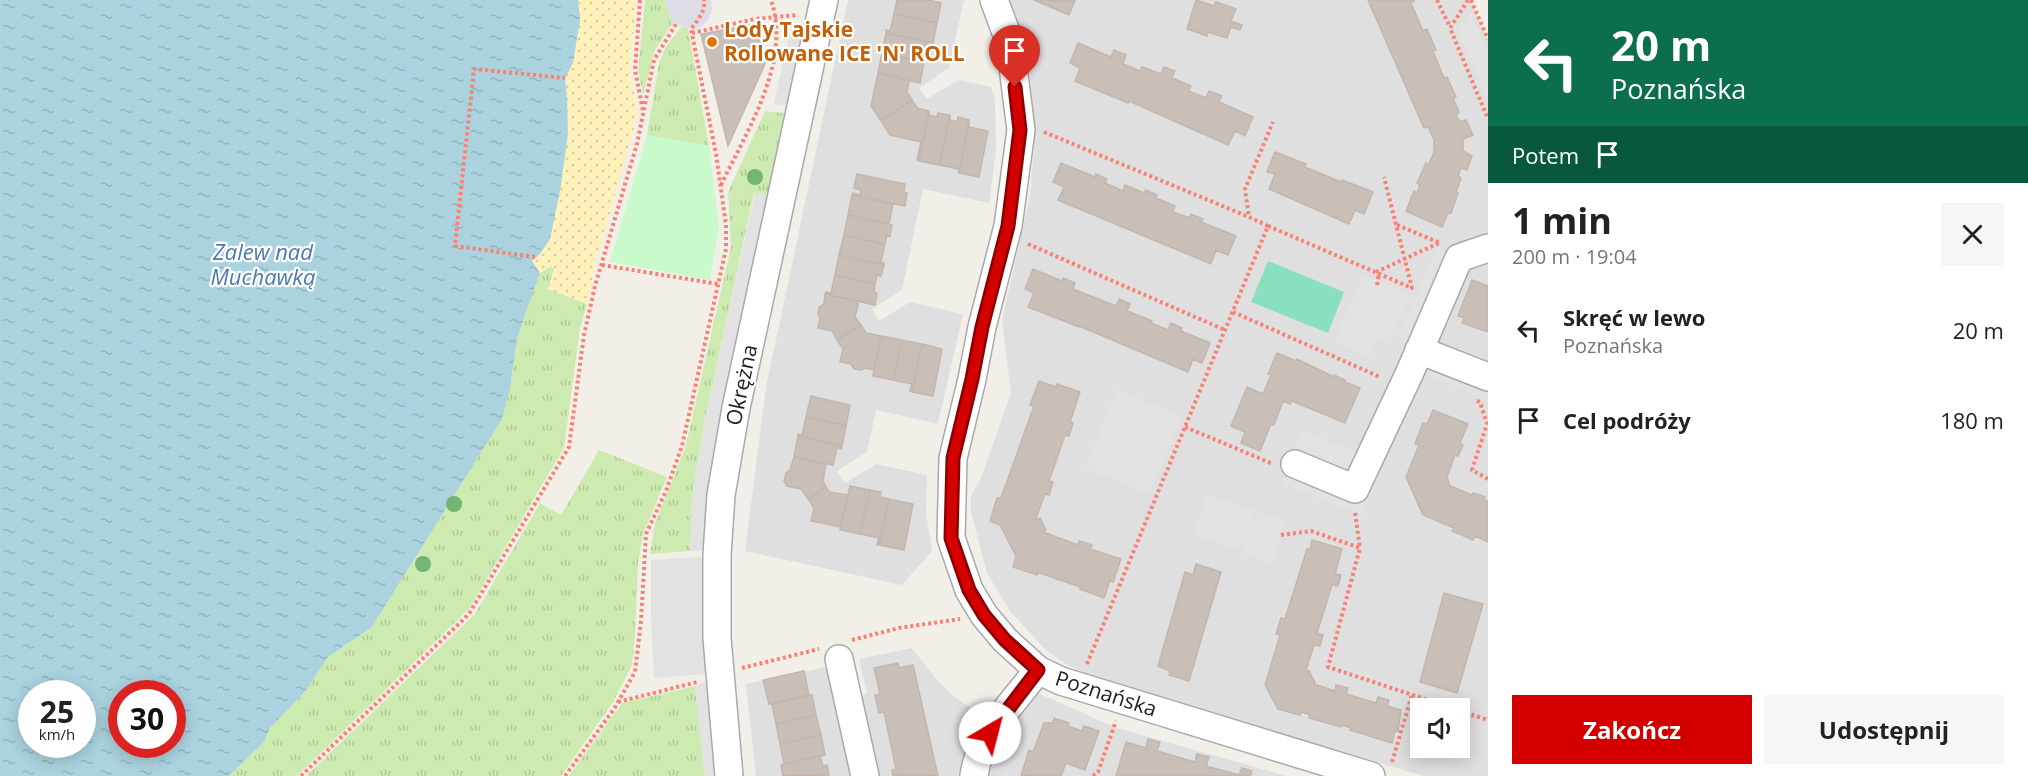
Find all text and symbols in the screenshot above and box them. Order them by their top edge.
place label: Lody Tajskie Rollowane ICE 'N' ROLL [724,15,965,67]
text: 20 m [1611,16,1711,73]
icon: left [1512,24,1590,102]
pin [989,25,1040,87]
icon: arrive [998,34,1031,67]
marker: Lody Tajskie Rollowane ICE 'N' ROLL [705,35,719,49]
text: Poznańska [1611,70,1746,107]
icon: arrive [1591,138,1624,171]
text: Potem [1512,140,1579,170]
text: 1 min [1512,196,1612,245]
button: close [1941,203,2004,266]
water label: Zalew nad Muchawką [210,236,316,291]
text: 200 m · 19:04 [1512,243,1637,270]
text: Skręć w lewo [1563,302,1705,332]
icon: left [1512,314,1545,347]
text: 20 m [1953,315,2004,345]
text: Poznańska [1563,332,1663,359]
street label: Okrężna [719,342,763,428]
icon: arrive [1512,404,1545,437]
text: Cel podróży [1563,405,1691,435]
text: 180 m [1940,405,2004,435]
street label: Poznańska [1052,663,1161,723]
speed limit sign: 30 [108,680,186,758]
text: 25 [40,691,74,732]
button: Zakończ [1512,695,1752,764]
button: Udostępnij [1764,695,2004,764]
map controls [1410,698,1470,758]
button: sound [1410,698,1470,758]
position arrow [958,701,1022,765]
text: km/h [39,724,75,744]

